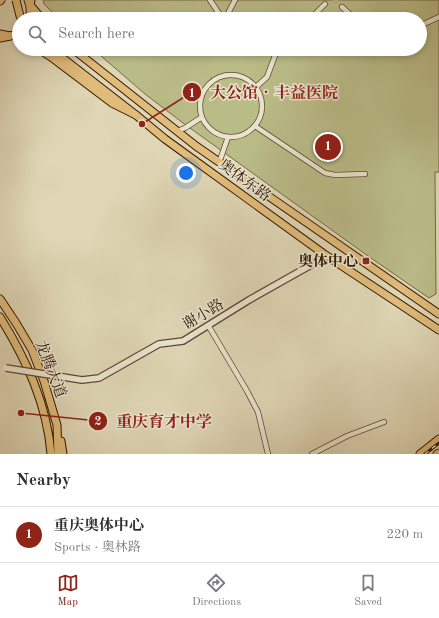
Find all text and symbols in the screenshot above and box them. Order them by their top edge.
search box [12,12,427,56]
icon: search [26,23,48,45]
text: Search here [58,27,135,42]
callout: 大公馆‧丰益医院 [182,78,346,106]
text: 大公馆‧丰益医院 [210,84,338,102]
text: 1 [189,88,195,100]
pin: 1 [315,132,341,162]
street label: 奥体东路 [215,156,274,205]
your location [176,163,196,183]
place label: 奥体中心 [298,253,358,270]
marker: 奥体中心 [361,256,371,266]
street label: 谢小路 [180,296,227,333]
street label: 龙腾大道 [32,338,69,400]
callout: 重庆育才中学 [88,407,220,435]
text: 重庆育才中学 [116,412,212,431]
text: 2 [95,416,102,428]
text: Nearby [16,472,71,489]
text: 重庆奥体中心 [54,519,144,534]
text: 1 [25,528,33,541]
text: 220 m [386,528,423,541]
text: Sports · 奥林路 [54,541,141,554]
tab: Map [57,572,79,610]
tab: Directions [192,572,241,610]
tab: Saved [354,572,382,610]

